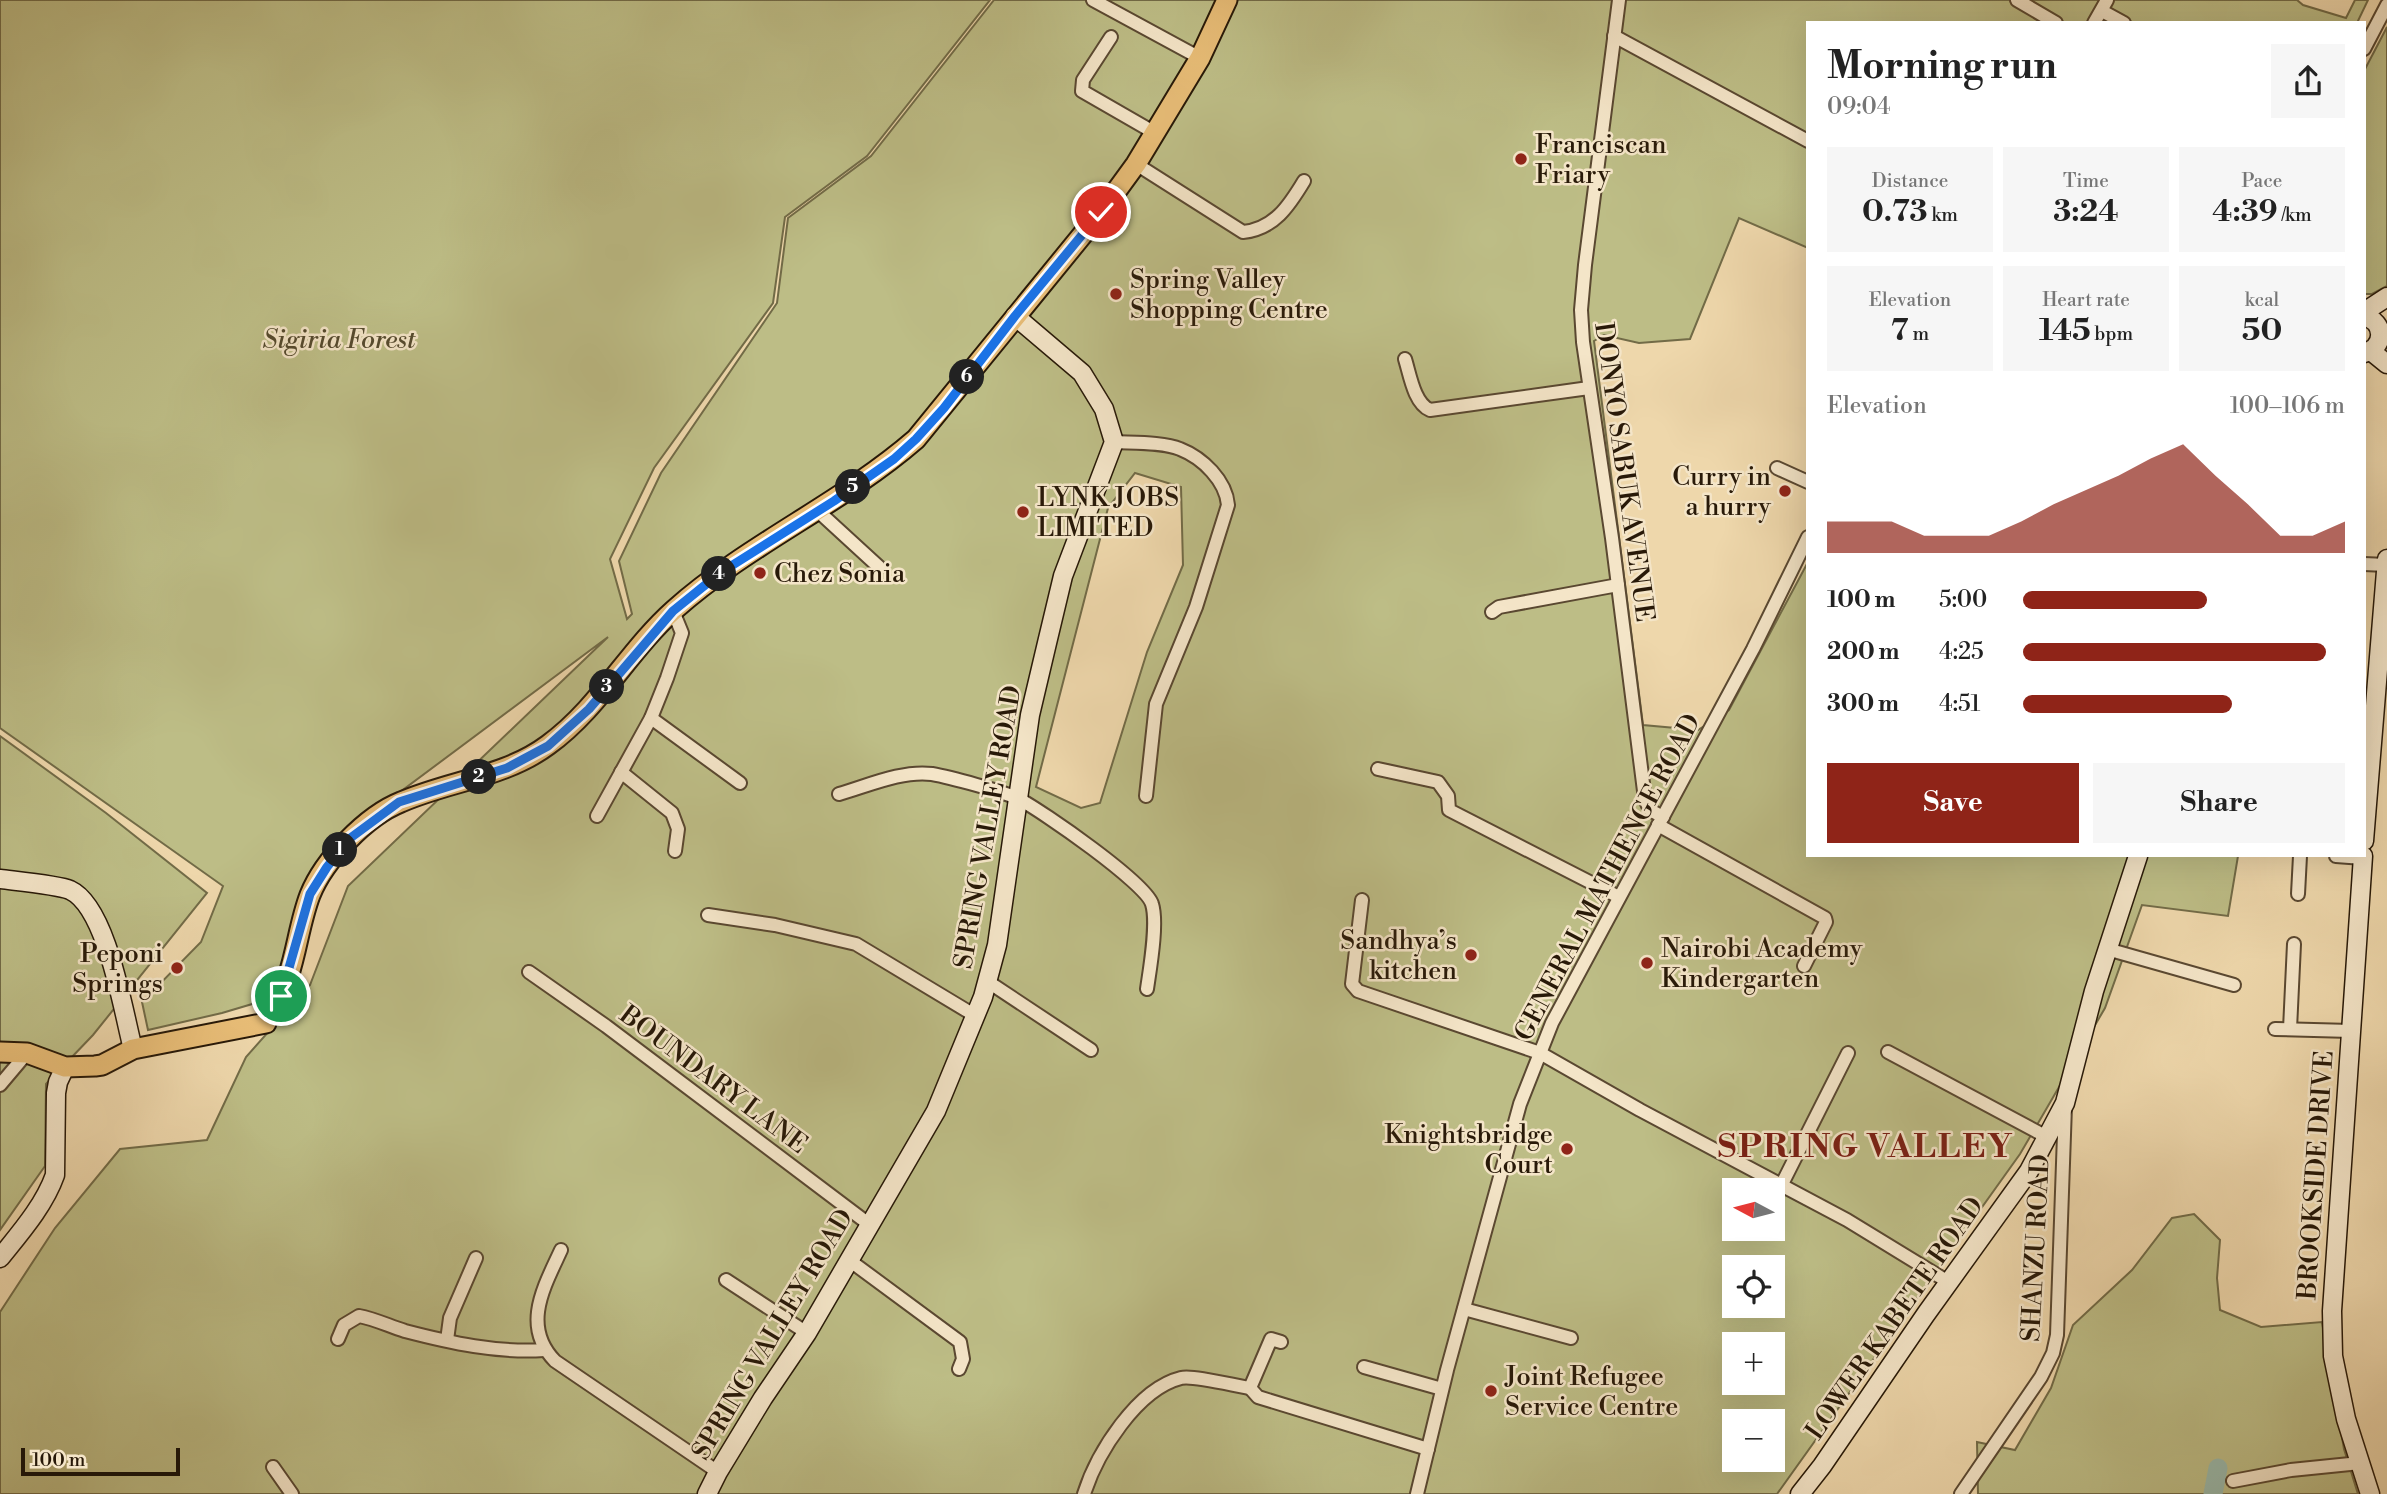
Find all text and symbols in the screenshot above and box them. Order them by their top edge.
text: Morning run [1827,43,2057,90]
button: share [2271,44,2345,118]
text: 09:04 [1827,93,1890,121]
place label: Franciscan Friary [1535,129,1666,191]
marker: Franciscan Friary [1513,151,1529,167]
text: Distance [1872,169,1948,193]
text: Time [2063,169,2109,193]
text: Pace [2242,169,2282,193]
pin [1071,182,1131,242]
icon: check [1082,193,1120,231]
text: 0.73 [1862,193,1927,231]
text: 3:24 [2053,193,2119,231]
text: 4:39 [2212,193,2278,231]
text: km [1927,203,1958,227]
text: /km [2278,203,2312,227]
place label: Spring Valley Shopping Centre [1130,264,1328,326]
marker: Spring Valley Shopping Centre [1108,286,1124,302]
text: Elevation [1869,288,1951,312]
text: Heart rate [2042,288,2130,312]
text: kcal [2245,288,2279,312]
text: 7 [1891,312,1909,350]
text: 145 [2039,312,2091,350]
text: 50 [2242,312,2282,350]
street label: DONYO SABUK AVENUE [1587,320,1661,624]
text: m [1909,322,1929,346]
text: bpm [2091,322,2133,346]
park label: Sigiria Forest [262,324,416,356]
pin: 6 [950,360,984,394]
text: 6 [961,364,972,388]
text: Elevation [1827,392,1927,420]
text: 100–106 m [2230,392,2345,420]
place label: Curry in a hurry [1672,461,1771,523]
pin: 5 [836,470,870,504]
text: 5 [847,474,858,498]
place label: LYNK JOBS LIMITED [1037,482,1179,544]
marker: Curry in a hurry [1777,483,1793,499]
marker: LYNK JOBS LIMITED [1015,504,1031,520]
pin: 4 [702,556,736,592]
place label: Chez Sonia [774,558,906,590]
text: 4 [712,561,725,585]
marker: Chez Sonia [752,565,768,581]
text: 100 m [1827,586,1895,614]
text: 5:00 [1939,586,1987,614]
text: 200 m [1827,638,1899,666]
text: 4:25 [1939,638,1984,666]
pin: 3 [590,670,624,704]
text: 3 [601,674,612,698]
street label: SPRING VALLEY ROAD [947,683,1029,971]
text: 300 m [1827,690,1899,718]
text: 4:51 [1939,690,1980,718]
street label: GENERAL MATHENGE ROAD [1508,708,1708,1046]
pin: 2 [462,760,496,794]
button: Save [1827,763,2079,843]
button: Share [2093,763,2345,843]
text: 2 [473,764,484,788]
pin: 1 [322,832,358,868]
text: 1 [335,837,344,861]
place label: Sandhya’s kitchen [1340,925,1457,987]
place label: Nairobi Academy Kindergarten [1661,933,1863,995]
place label: Peponi Springs [72,938,163,1000]
marker: Sandhya’s kitchen [1463,947,1479,963]
marker: Nairobi Academy Kindergarten [1639,955,1655,971]
marker: Peponi Springs [169,960,185,976]
pin [251,966,311,1026]
icon: arrive [262,977,300,1015]
street label: BOUNDARY LANE [612,998,814,1161]
street label: BROOKSIDE DRIVE [2291,1049,2341,1302]
place label: Knightsbridge Court [1384,1119,1553,1181]
district label: SPRING VALLEY [1717,1127,2015,1168]
marker: Knightsbridge Court [1559,1141,1575,1157]
street label: SHANZU ROAD [2015,1153,2057,1343]
north arrow [1722,1178,1785,1241]
map controls [1722,1178,1785,1472]
street label: LOWER KABETE ROAD [1799,1191,1991,1446]
street label: SPRING VALLEY ROAD [685,1203,860,1466]
button: locate [1722,1255,1785,1318]
button: + [1722,1332,1785,1395]
place label: Joint Refugee Service Centre [1504,1361,1678,1423]
marker: Joint Refugee Service Centre [1483,1383,1499,1399]
button: − [1722,1409,1785,1472]
scale bar [21,1445,180,1477]
text: 100 m [32,1448,85,1472]

